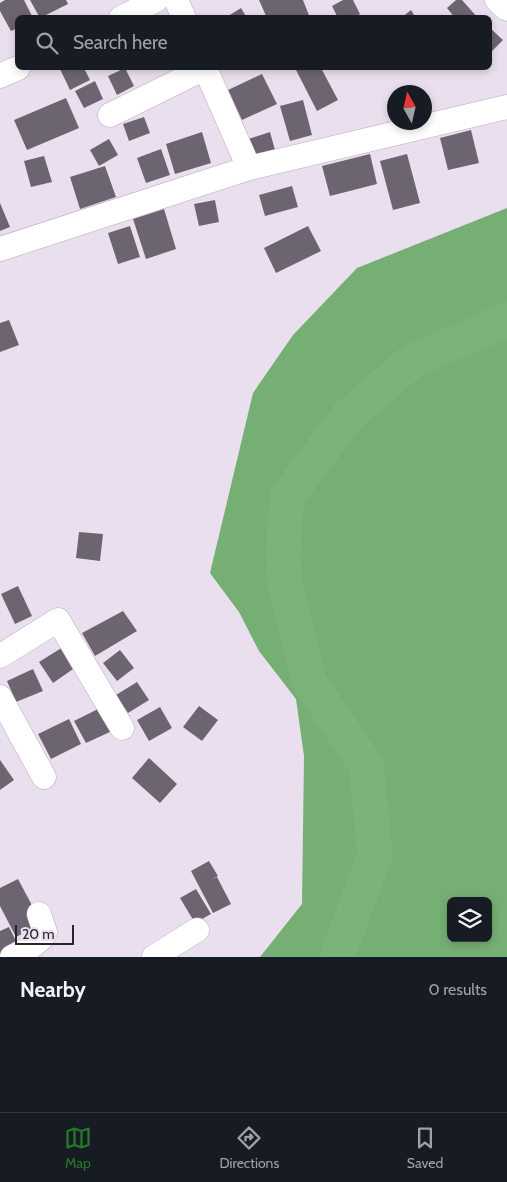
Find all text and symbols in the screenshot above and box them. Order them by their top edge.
search box [15,15,492,70]
icon: search [33,29,61,57]
text: Search here [73,31,167,54]
north arrow [387,85,432,130]
map controls [447,897,492,942]
button: layers [447,897,492,942]
scale bar [15,922,74,945]
text: 20 m [22,925,55,943]
text: Nearby [20,977,86,1002]
text: 0 results [428,980,487,999]
tab: Map [64,1124,92,1172]
tab: Directions [219,1124,279,1172]
tab: Saved [407,1124,443,1172]

